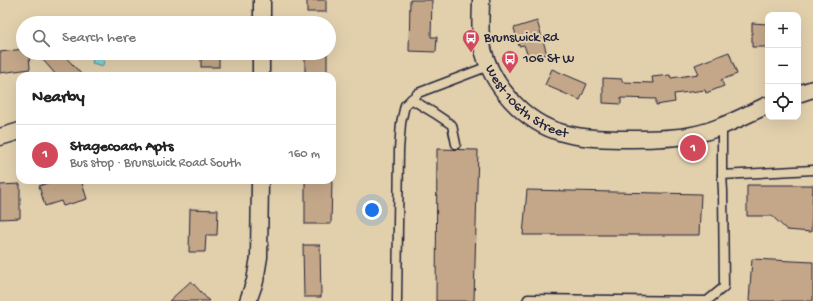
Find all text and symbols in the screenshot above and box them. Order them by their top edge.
map controls [765,12,801,120]
button: + [765,12,801,48]
search box [16,16,336,60]
icon: search [30,27,52,49]
bus stop icon: Brunswick Rd [461,28,481,53]
text: Search here [62,29,136,47]
place label: Brunswick Rd [483,30,560,47]
button: − [765,48,801,84]
bus stop icon: 106 St W [500,49,520,74]
place label: 106 St W [522,51,575,68]
street label: West 106th Street [481,62,571,143]
button: locate [765,84,801,120]
text: Nearby [32,88,85,108]
pin: 1 [680,133,706,163]
text: Stagecoach Apts [70,138,173,156]
text: 1 [42,147,48,162]
text: 160 m [288,147,320,162]
text: Bus stop · Brunswick Road South [70,156,241,171]
your location [362,200,382,220]

